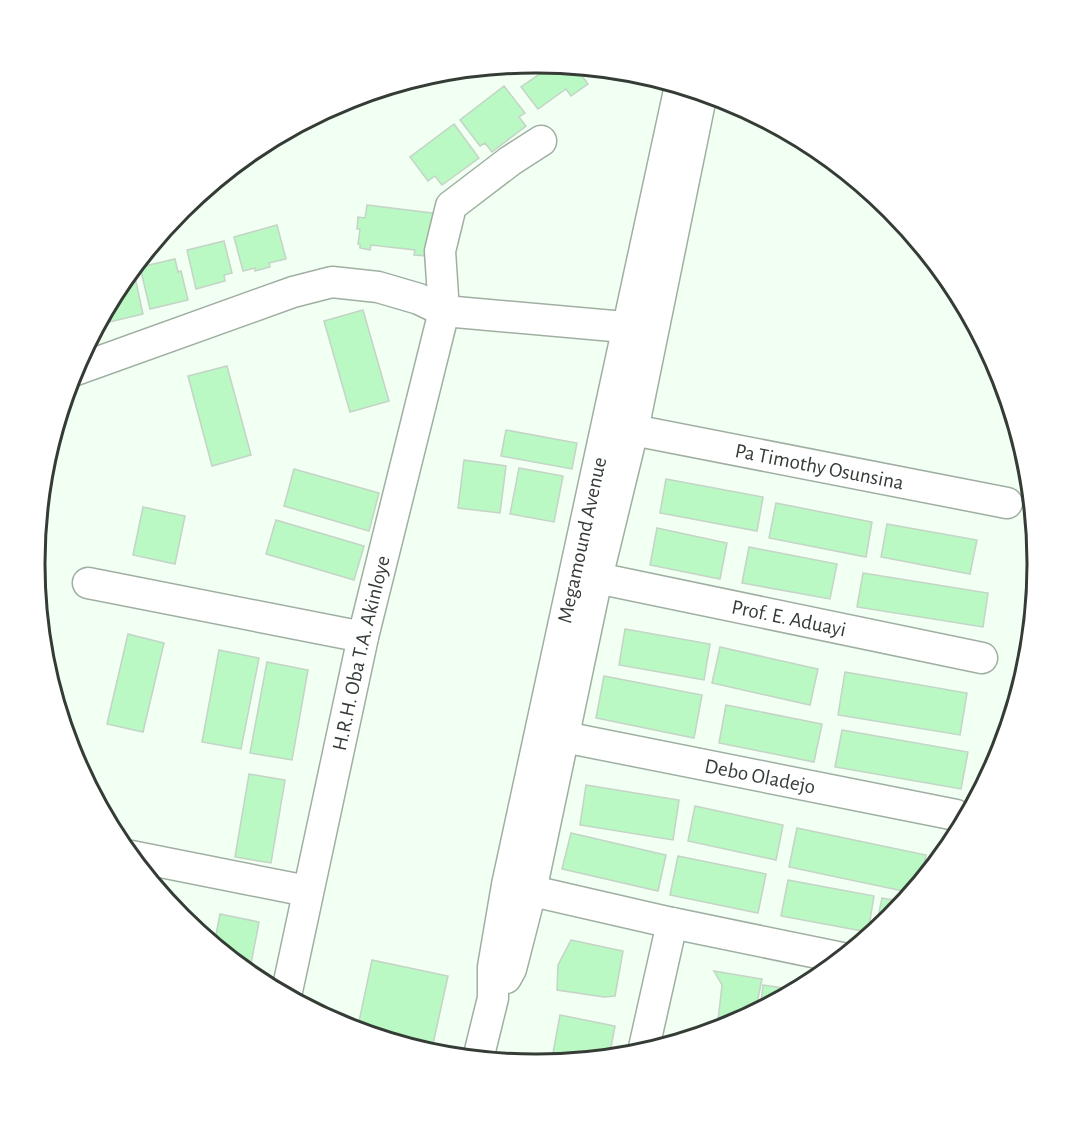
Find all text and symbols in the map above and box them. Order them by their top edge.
street label: Pa Timothy Osunsina [733,440,906,494]
street label: Megamound Avenue [554,455,610,625]
street label: H.R.H. Oba T.A. Akinloye [329,554,394,753]
street label: Prof. E. Aduayi [730,596,848,640]
street label: Debo Oladejo [703,755,817,798]

